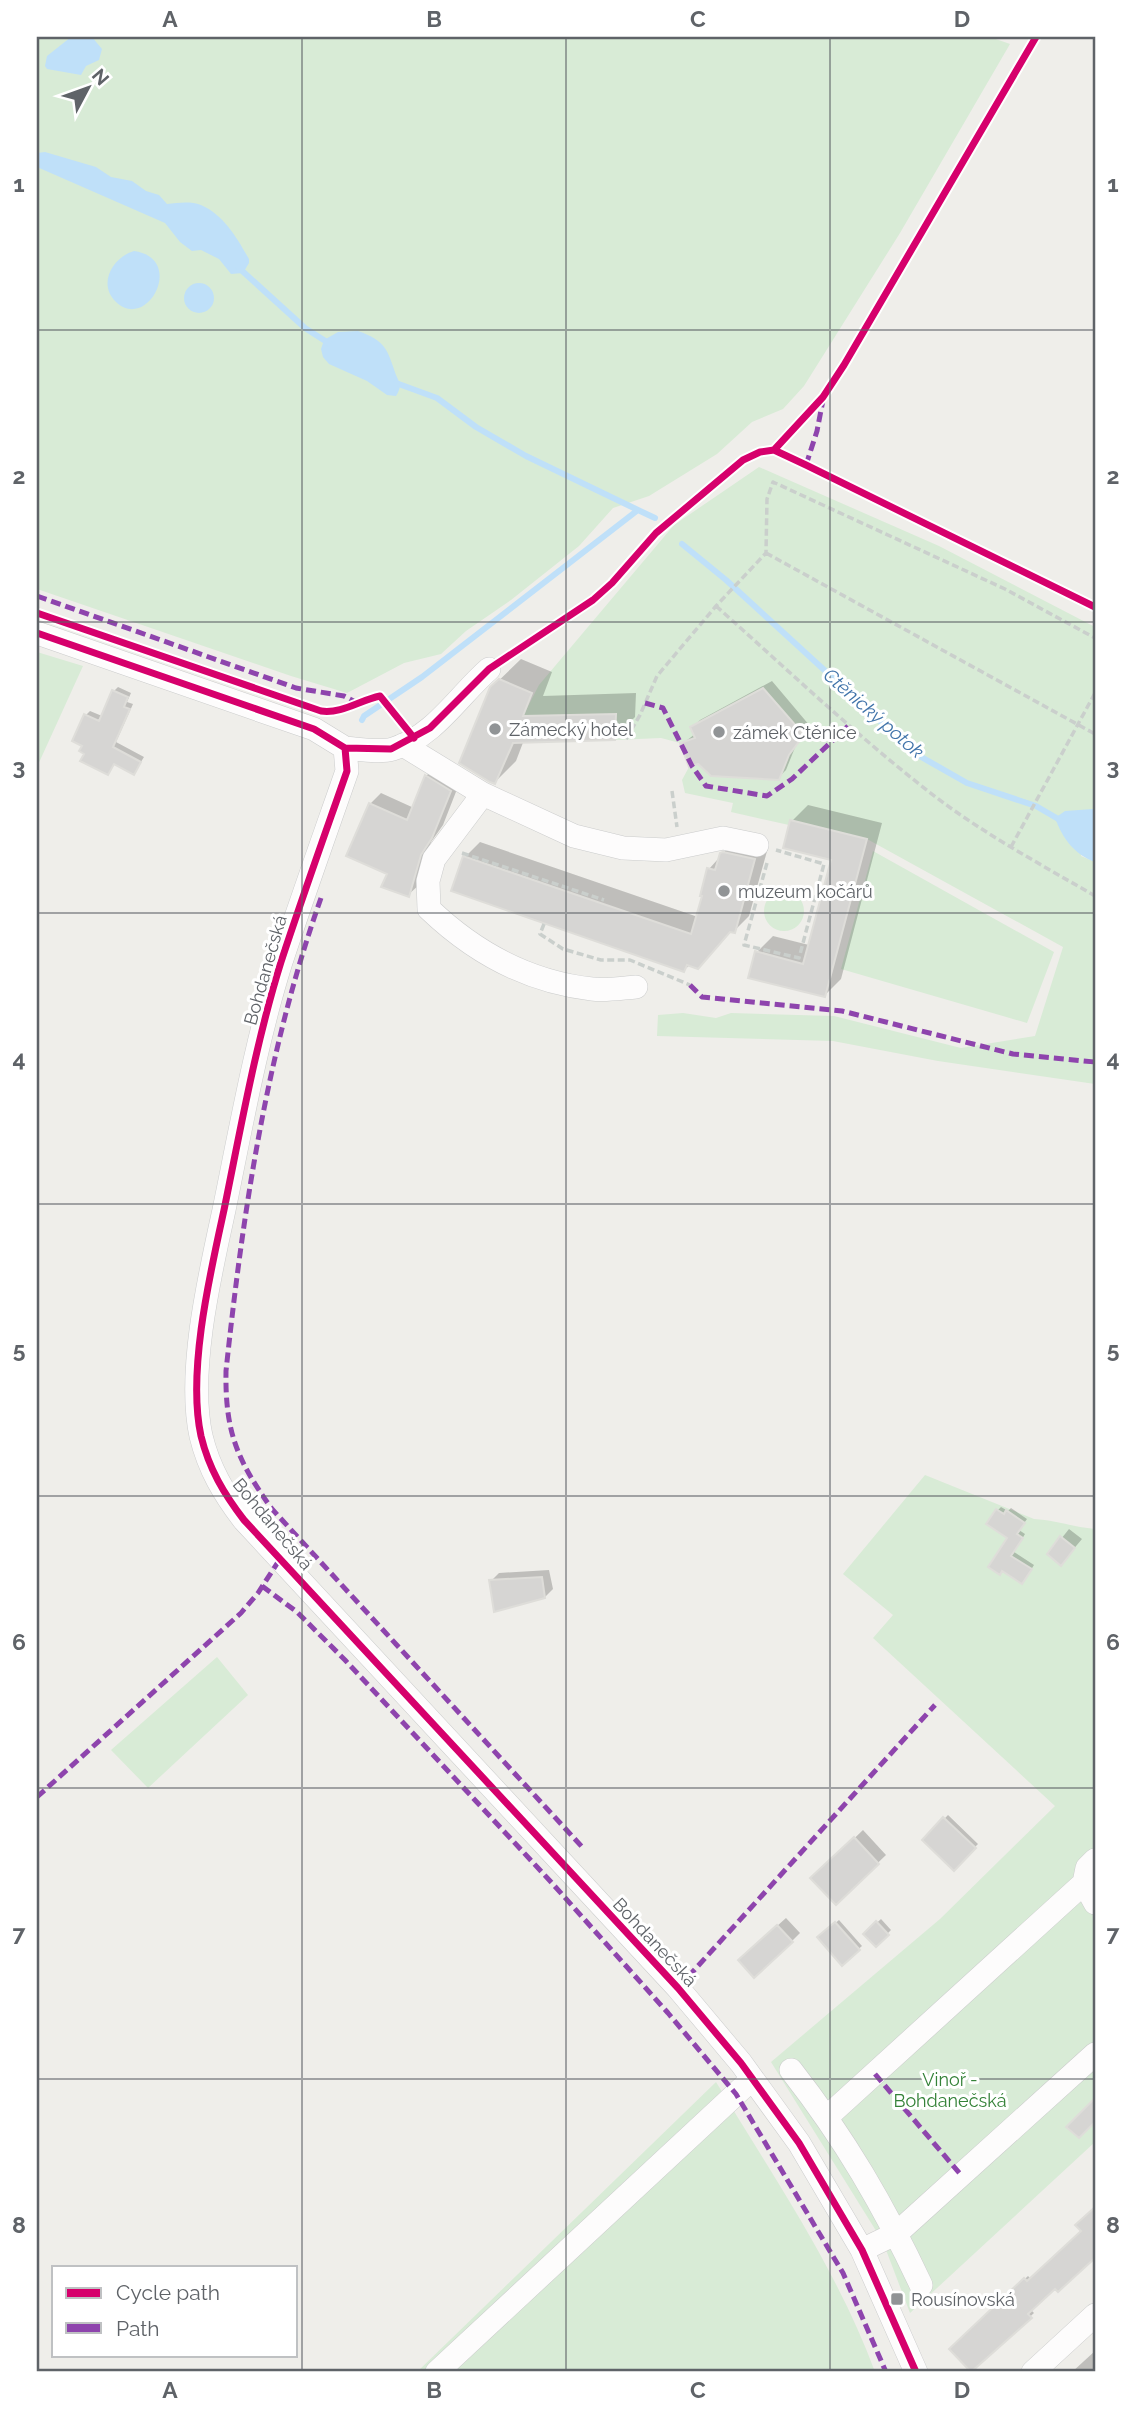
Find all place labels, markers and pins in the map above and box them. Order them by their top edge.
place label: Zámecký hotel [509,719,633,740]
marker: Zámecký hotel [487,721,503,737]
place label: zámek Ctěnice [733,722,857,743]
marker: zámek Ctěnice [711,724,727,740]
place label: muzeum kočárů [738,881,873,902]
marker: muzeum kočárů [716,883,732,899]
place label: Rousínovská [911,2289,1015,2310]
marker: Rousínovská [889,2291,905,2307]

